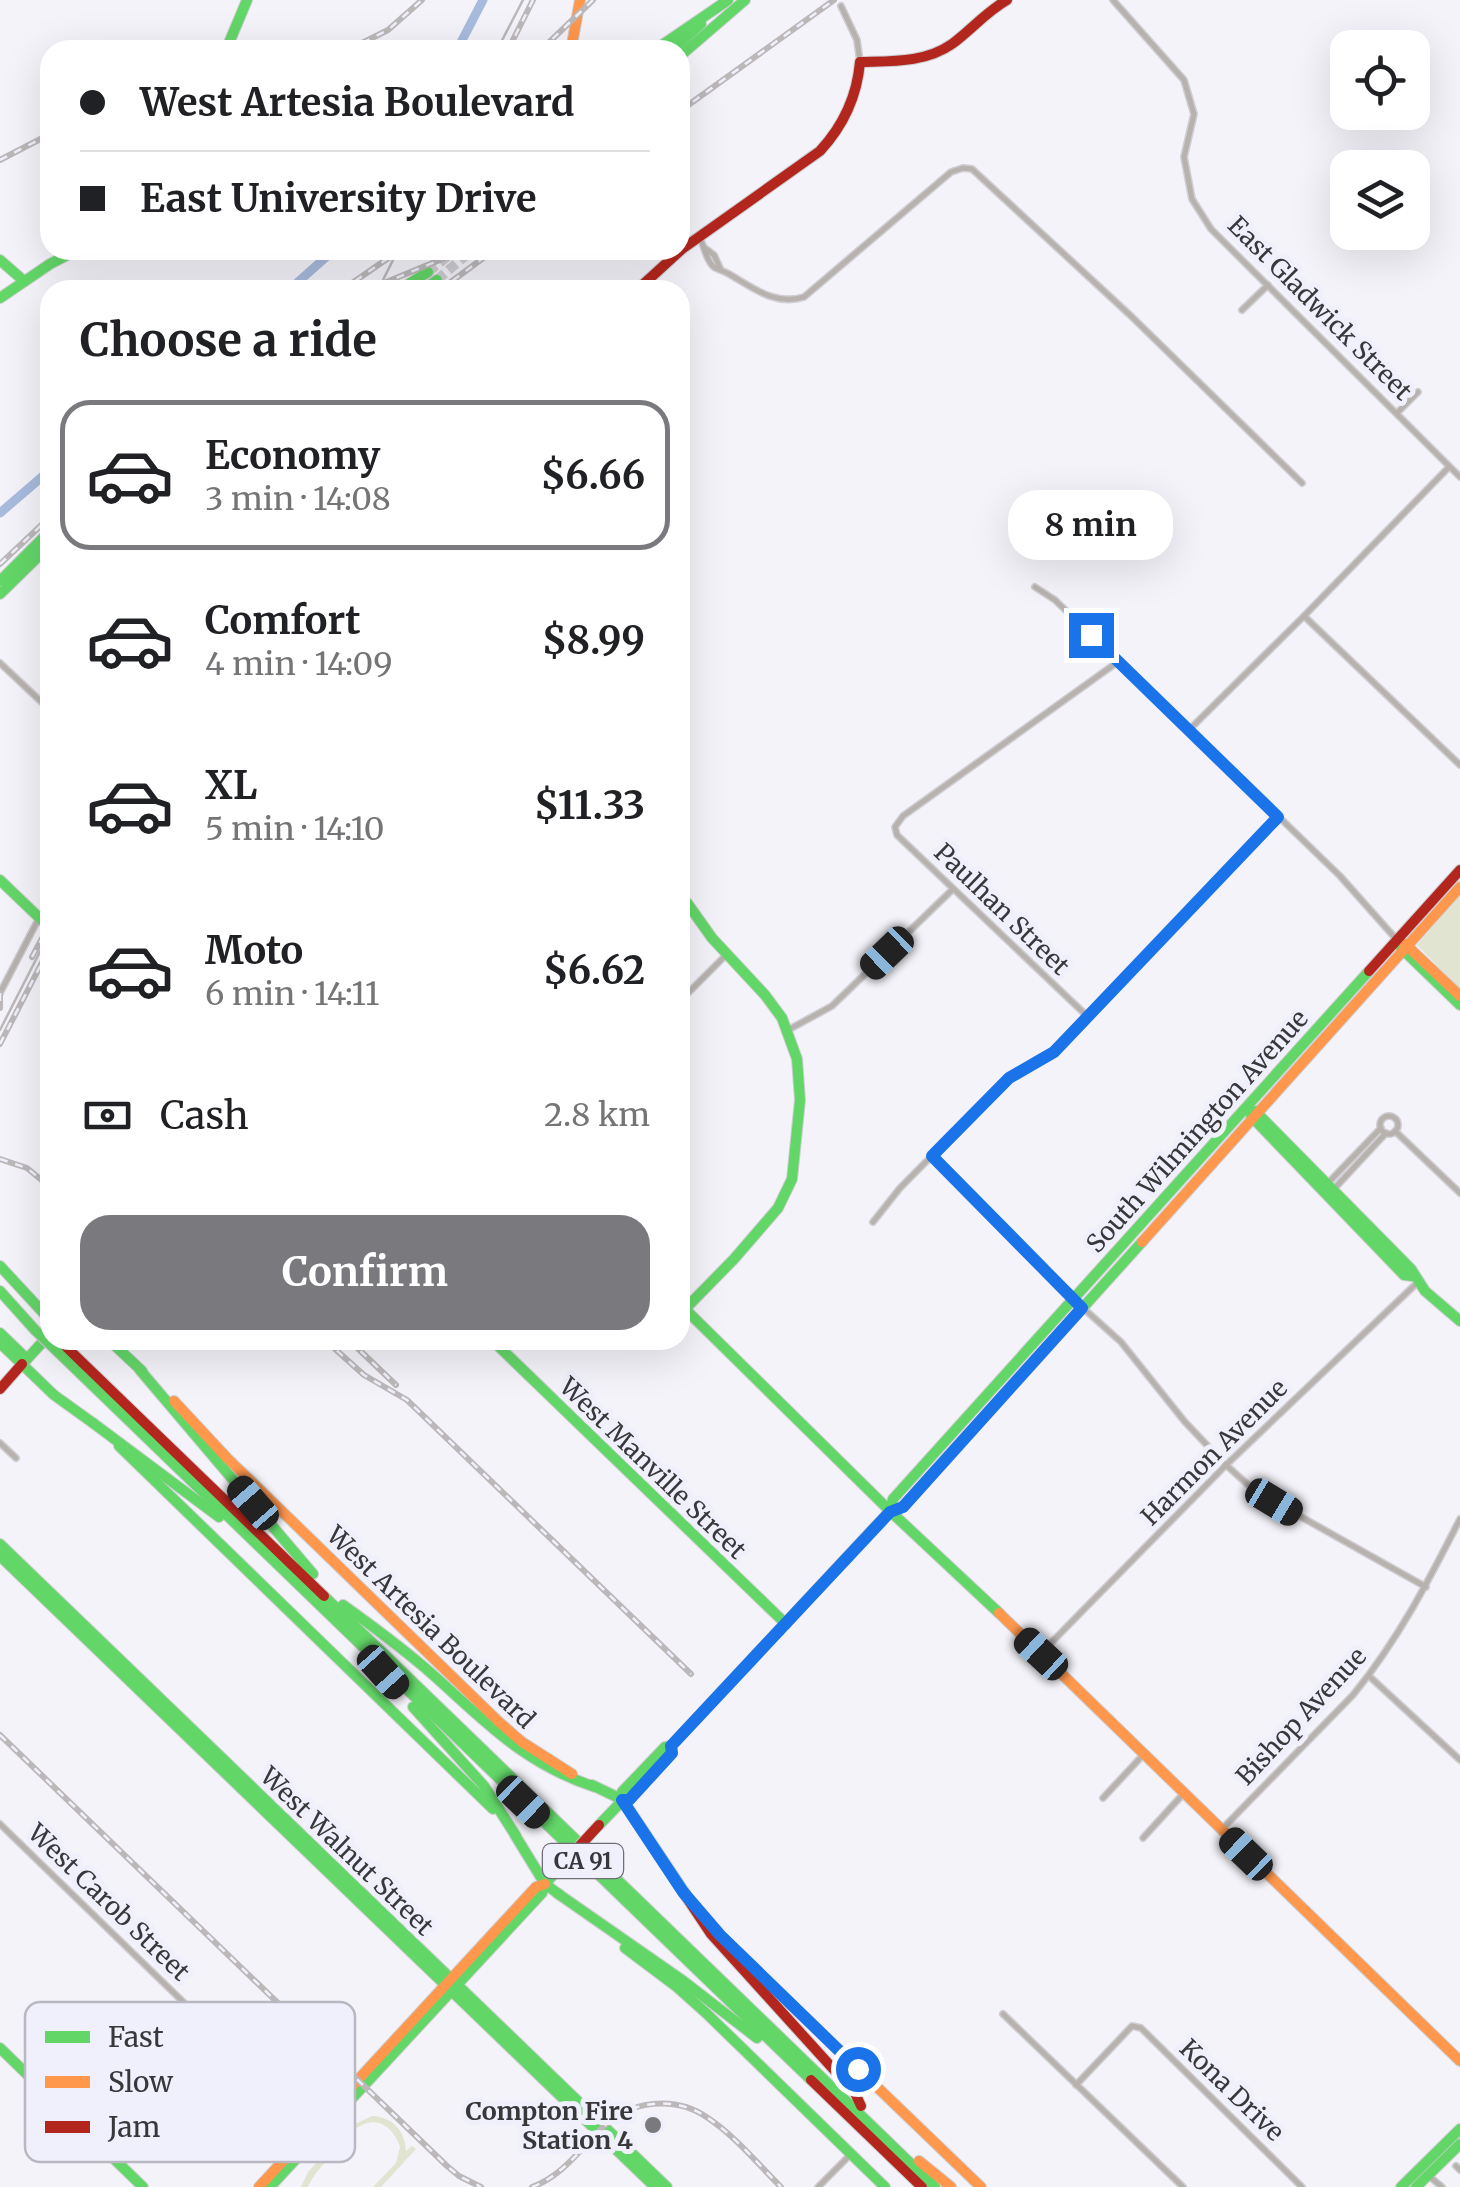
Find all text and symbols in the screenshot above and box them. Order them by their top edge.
map controls [1330,30,1430,250]
button: locate [1330,30,1430,130]
text: West Artesia Boulevard [140,79,575,126]
button: layers [1330,150,1430,250]
text: East University Drive [140,175,536,222]
street label: East Gladwick Street [1221,209,1419,407]
text: Choose a ride [80,312,377,368]
icon: car [85,430,175,520]
text: Economy [205,432,380,479]
text: $6.66 [541,452,645,499]
text: 3 min · 14:08 [205,479,391,519]
callout: 8 min [1008,490,1174,560]
text: 8 min [1044,505,1137,545]
icon: car [85,595,175,685]
text: Comfort [205,597,361,644]
route end [1069,613,1114,658]
text: $8.99 [542,617,645,664]
text: 4 min · 14:09 [205,644,393,684]
icon: car [85,760,175,850]
text: XL [205,762,257,809]
text: $11.33 [534,782,645,829]
text: 5 min · 14:10 [205,809,385,849]
street label: Paulhan Street [928,836,1077,982]
car [855,921,919,985]
icon: car [85,925,175,1015]
text: Moto [205,927,303,974]
text: $6.62 [543,947,645,994]
text: 6 min · 14:11 [205,974,379,1014]
street label: South Wilmington Avenue [1079,1003,1315,1259]
icon: cash [80,1088,135,1143]
text: Cash [160,1092,249,1139]
text: 2.8 km [544,1095,650,1135]
button: Confirm [80,1215,650,1330]
street label: West Manville Street [552,1370,753,1566]
street label: Harmon Avenue [1134,1372,1294,1532]
car [222,1471,284,1535]
car [1241,1474,1307,1530]
street label: West Artesia Boulevard [319,1518,542,1735]
car [1009,1623,1073,1685]
car [352,1640,414,1704]
street label: Bishop Avenue [1229,1640,1373,1792]
street label: West Walnut Street [253,1759,441,1942]
car [491,1770,555,1834]
street label: West Carob Street [21,1816,197,1987]
car [1214,1822,1278,1886]
road number: CA 91 [543,1844,623,1878]
legend [25,2002,355,2162]
text: Fast [108,2019,164,2055]
street label: Kona Drive [1173,2032,1291,2148]
route start [836,2047,881,2092]
text: Slow [108,2064,173,2100]
place label: Compton Fire Station 4 [466,2095,633,2156]
text: Jam [107,2109,161,2145]
marker: Compton Fire Station 4 [642,2114,664,2136]

